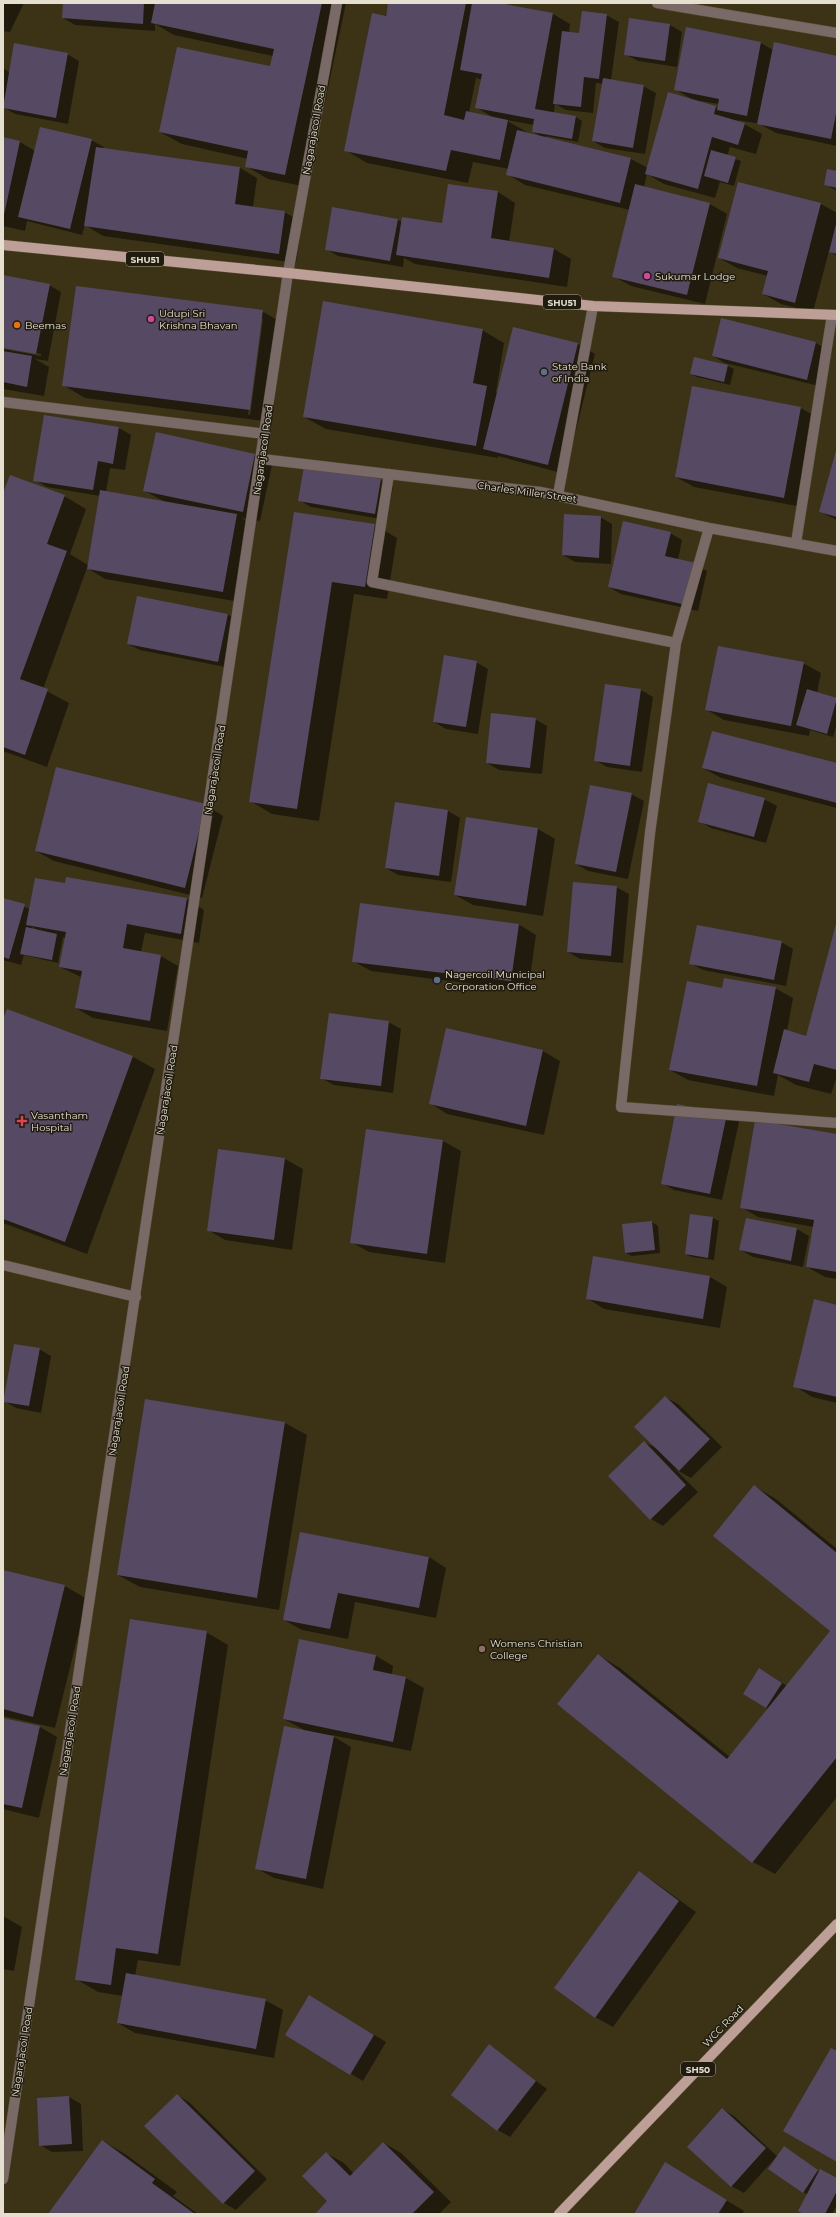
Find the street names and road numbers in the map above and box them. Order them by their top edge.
street label: Nagarajacoil Road [300,84,328,176]
road number: SHU51 [126,252,164,266]
road number: SHU51 [543,295,581,309]
street label: Nagarajacoil Road [250,404,276,496]
street label: Charles Miller Street [476,479,578,505]
street label: Nagarajacoil Road [201,724,229,816]
street label: Nagarajacoil Road [153,1044,181,1136]
street label: Nagarajacoil Road [105,1365,133,1457]
street label: Nagarajacoil Road [56,1685,84,1777]
street label: WCC Road [700,2002,746,2050]
street label: Nagarajacoil Road [8,2006,36,2098]
road number: SH50 [681,2062,715,2076]

